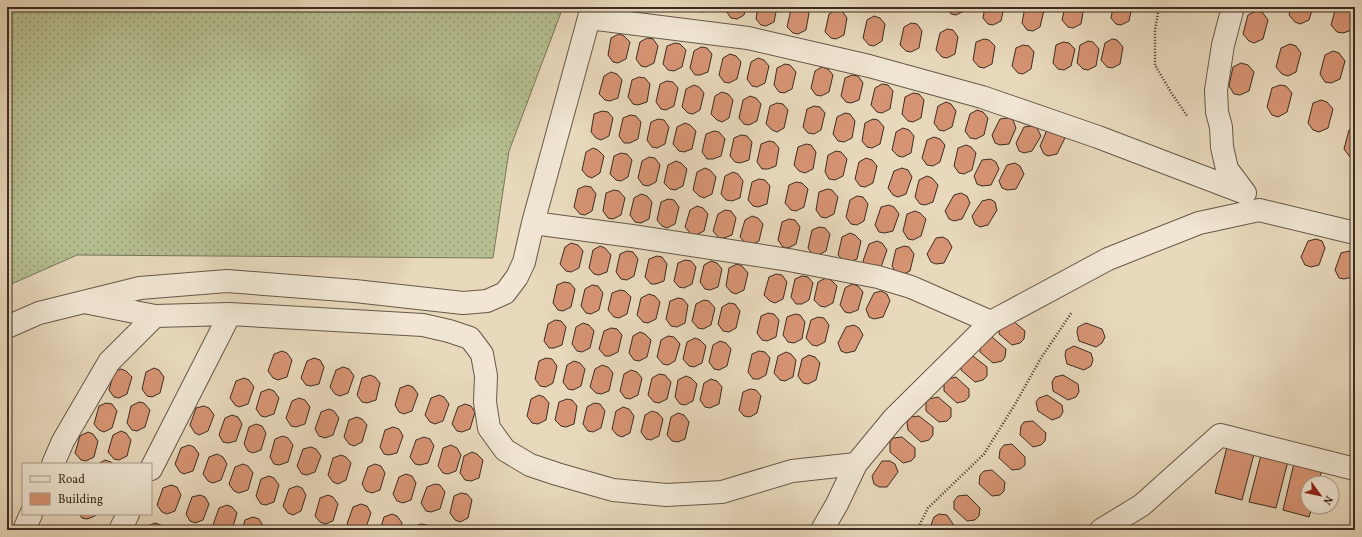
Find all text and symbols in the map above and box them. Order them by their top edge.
legend [22,463,152,515]
text: Road [58,472,85,488]
north arrow [1300,475,1340,515]
text: Building [58,492,103,508]
text: N [1319,492,1336,507]

